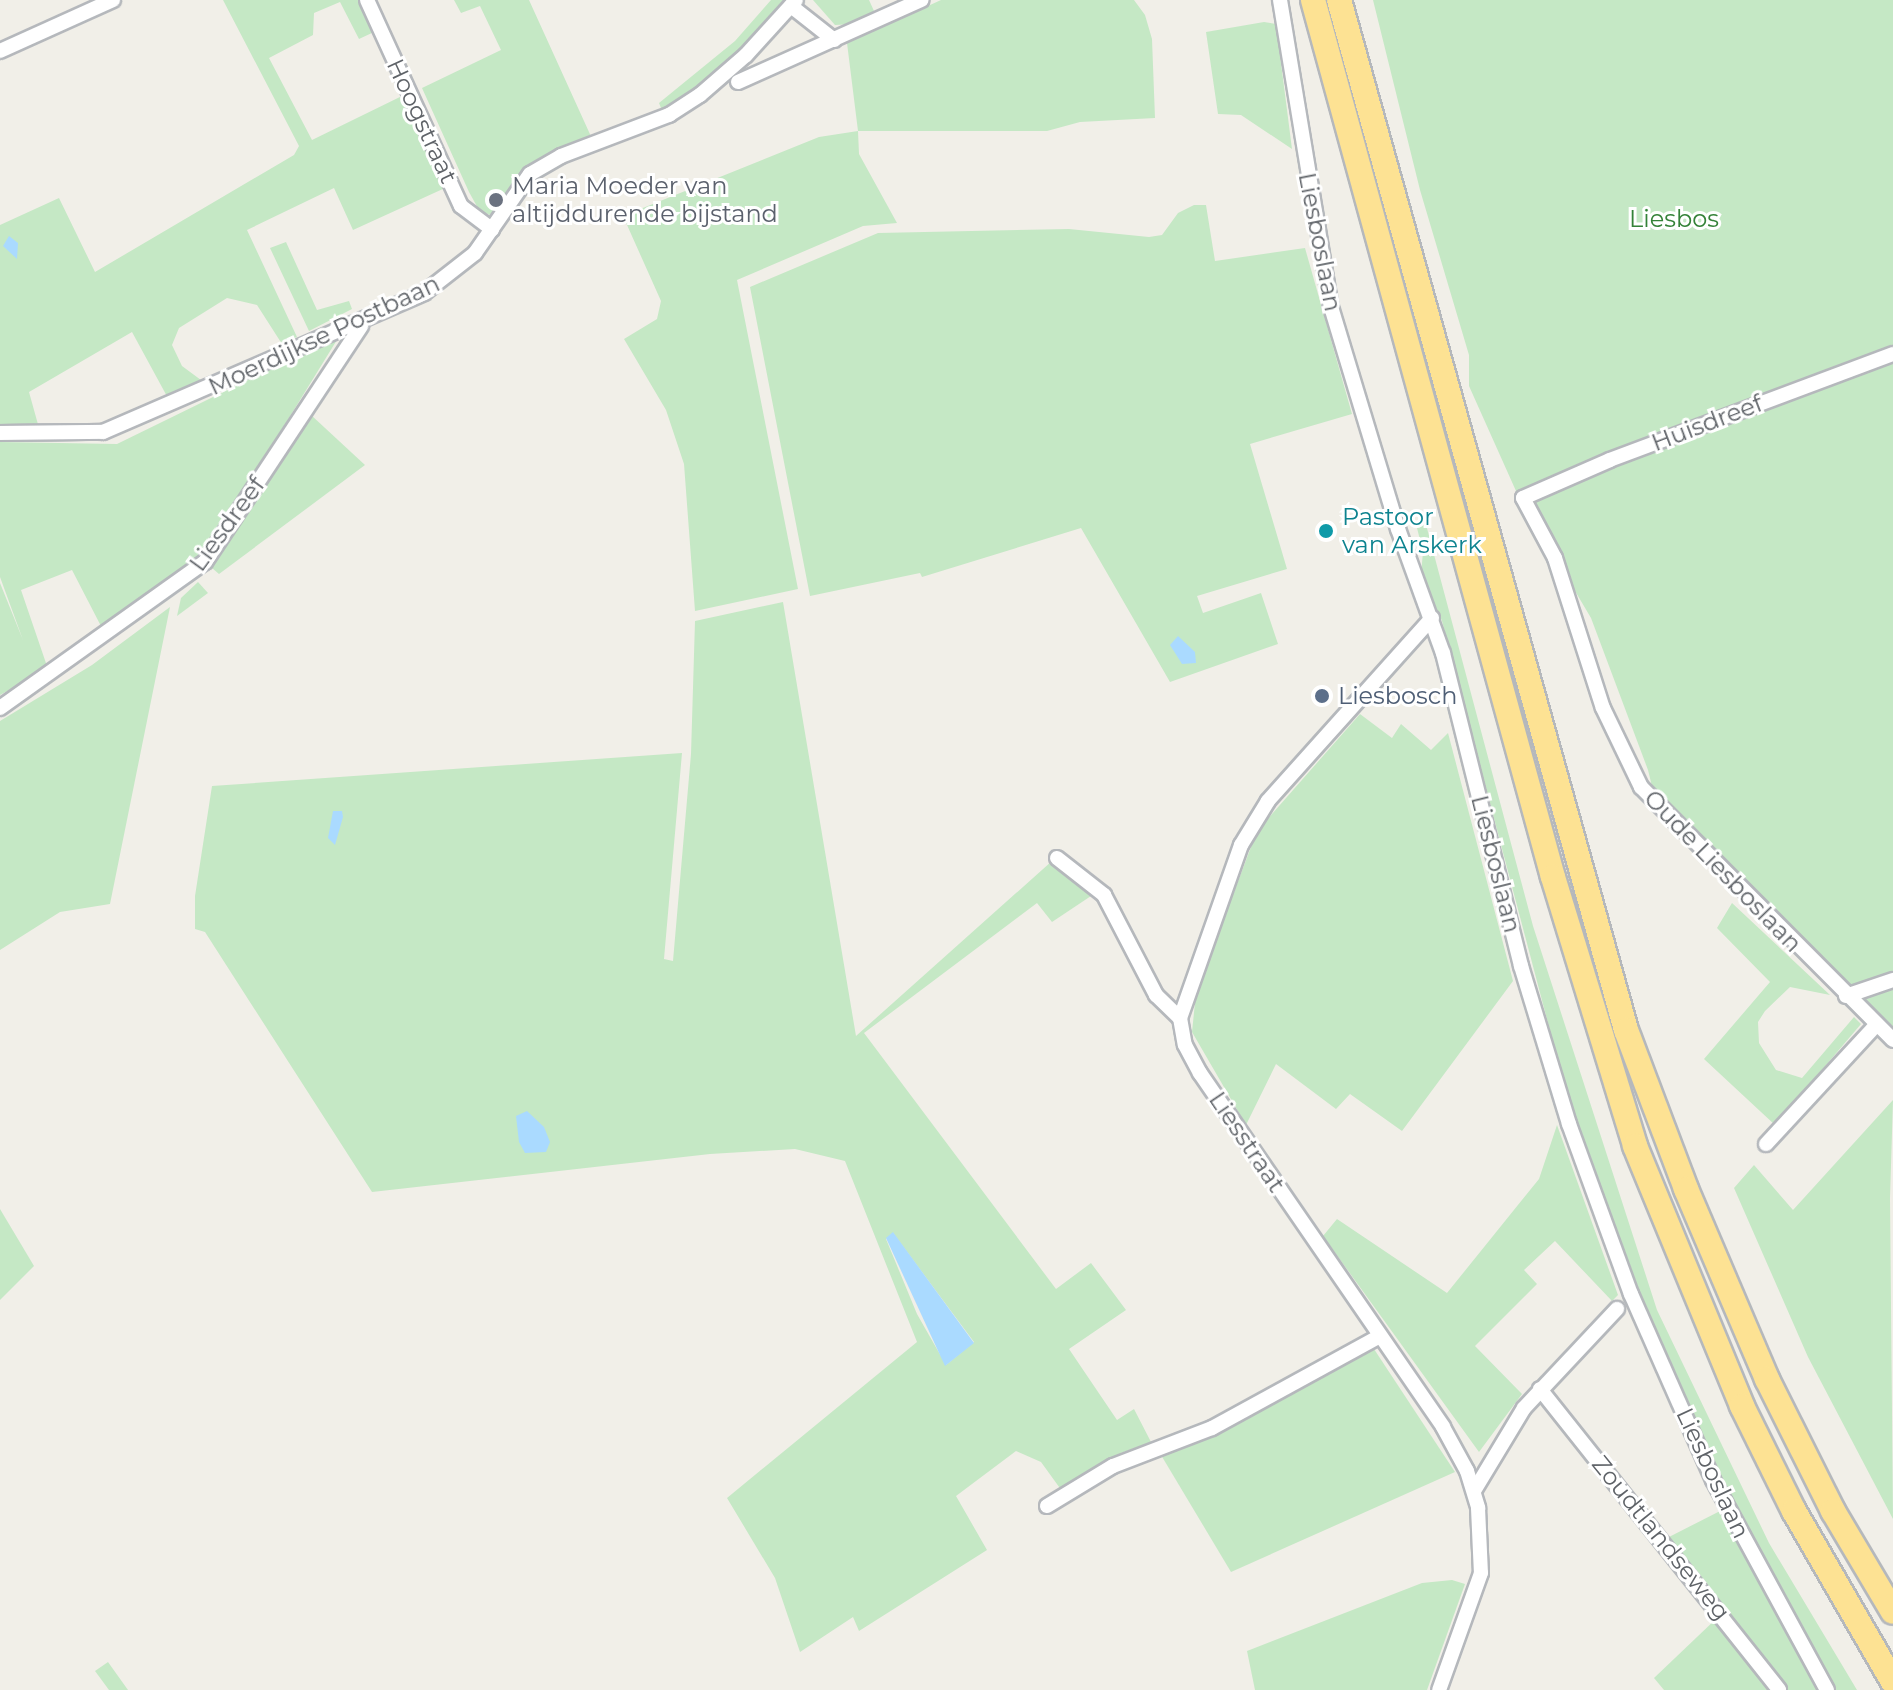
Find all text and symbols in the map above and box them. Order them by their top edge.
street label: Hoogstraat [381,54,463,188]
street label: Liesboslaan [1292,170,1348,314]
place label: Maria Moeder van altijddurende bijstand [512,172,778,228]
marker: Maria Moeder van altijddurende bijstand [487,191,505,209]
park label: Liesbos [1629,205,1719,233]
street label: Moerdijkse Postbaan [204,269,444,401]
street label: Huisdreef [1647,389,1767,457]
street label: Liesdreef [183,471,271,577]
place label: Pastoor van Arskerk [1342,503,1482,559]
marker: Pastoor van Arskerk [1317,522,1335,540]
place label: Liesbosch [1338,682,1457,710]
marker: Liesbosch [1313,687,1331,705]
street label: Oude Liesboslaan [1638,784,1808,958]
street label: Liesboslaan [1465,792,1527,936]
street label: Liesstraat [1203,1086,1291,1198]
street label: Liesboslaan [1670,1403,1756,1543]
street label: Zoudtlandseweg [1586,1450,1736,1626]

